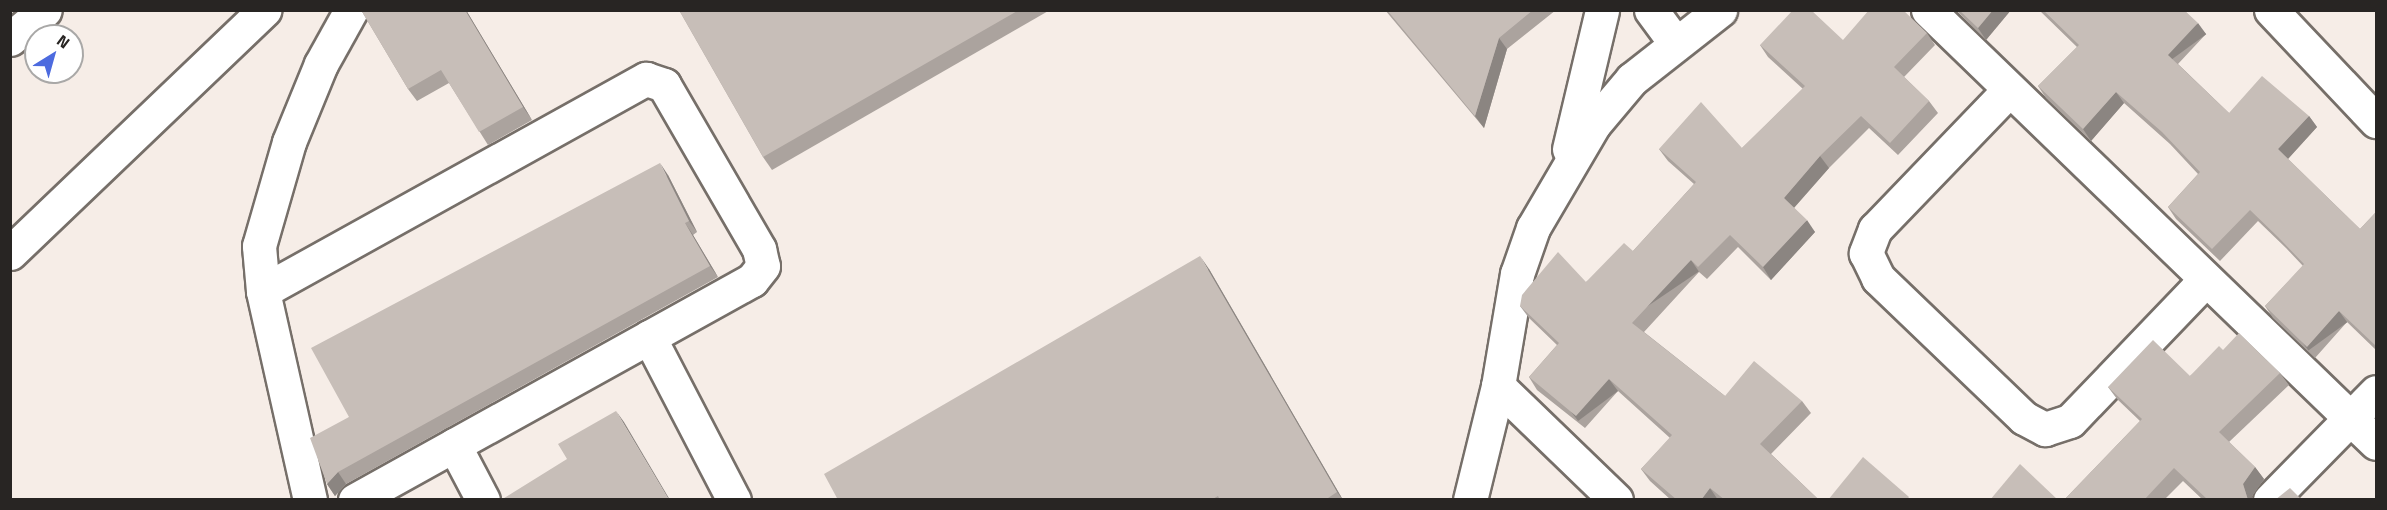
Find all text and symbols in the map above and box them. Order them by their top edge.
north arrow [24,24,84,84]
text: N [52,28,75,54]

